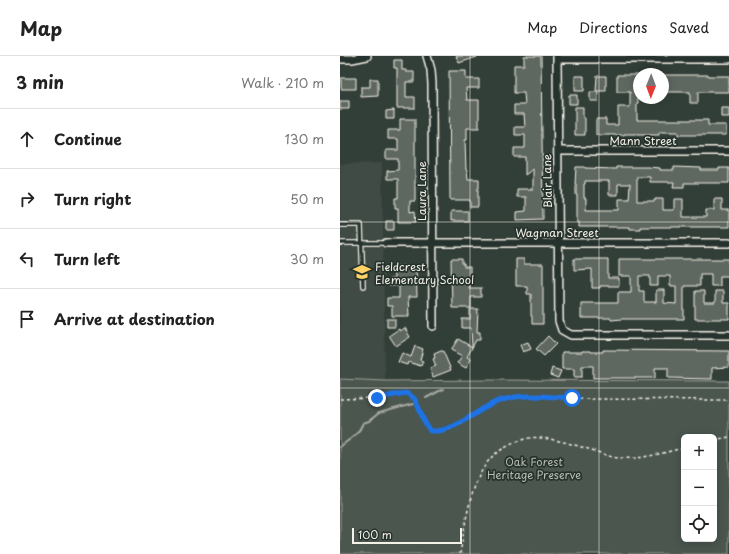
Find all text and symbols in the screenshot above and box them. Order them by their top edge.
text: Map [20,14,62,42]
text: Map [527,17,557,38]
text: Directions [579,17,647,38]
text: Saved [669,17,709,38]
north arrow [633,68,669,104]
text: 3 min [16,69,64,95]
text: Walk · 210 m [241,73,324,92]
text: Continue [54,127,122,150]
icon: ahead [16,128,38,150]
text: 130 m [285,129,324,148]
street label: Mann Street [609,132,677,149]
street label: Blair Lane [538,154,556,208]
street label: Laura Lane [413,161,430,221]
text: Turn right [54,187,131,210]
icon: right [16,188,38,210]
text: 50 m [290,189,324,208]
street label: Wagman Street [515,224,599,241]
text: Turn left [54,247,120,270]
icon: left [16,248,38,270]
text: 30 m [290,249,324,268]
place label: Fieldcrest Elementary School [375,258,474,288]
school or university icon: Fieldcrest Elementary School [352,262,372,282]
text: Arrive at destination [54,307,215,330]
icon: arrive [16,308,38,330]
route end [368,389,386,407]
route start [563,389,581,407]
map controls [681,434,717,542]
button: + [681,434,717,470]
park label: Oak Forest Heritage Preserve [487,453,581,483]
button: − [681,470,717,506]
button: locate [681,506,717,542]
scale bar [352,526,462,545]
text: 100 m [358,526,392,543]

